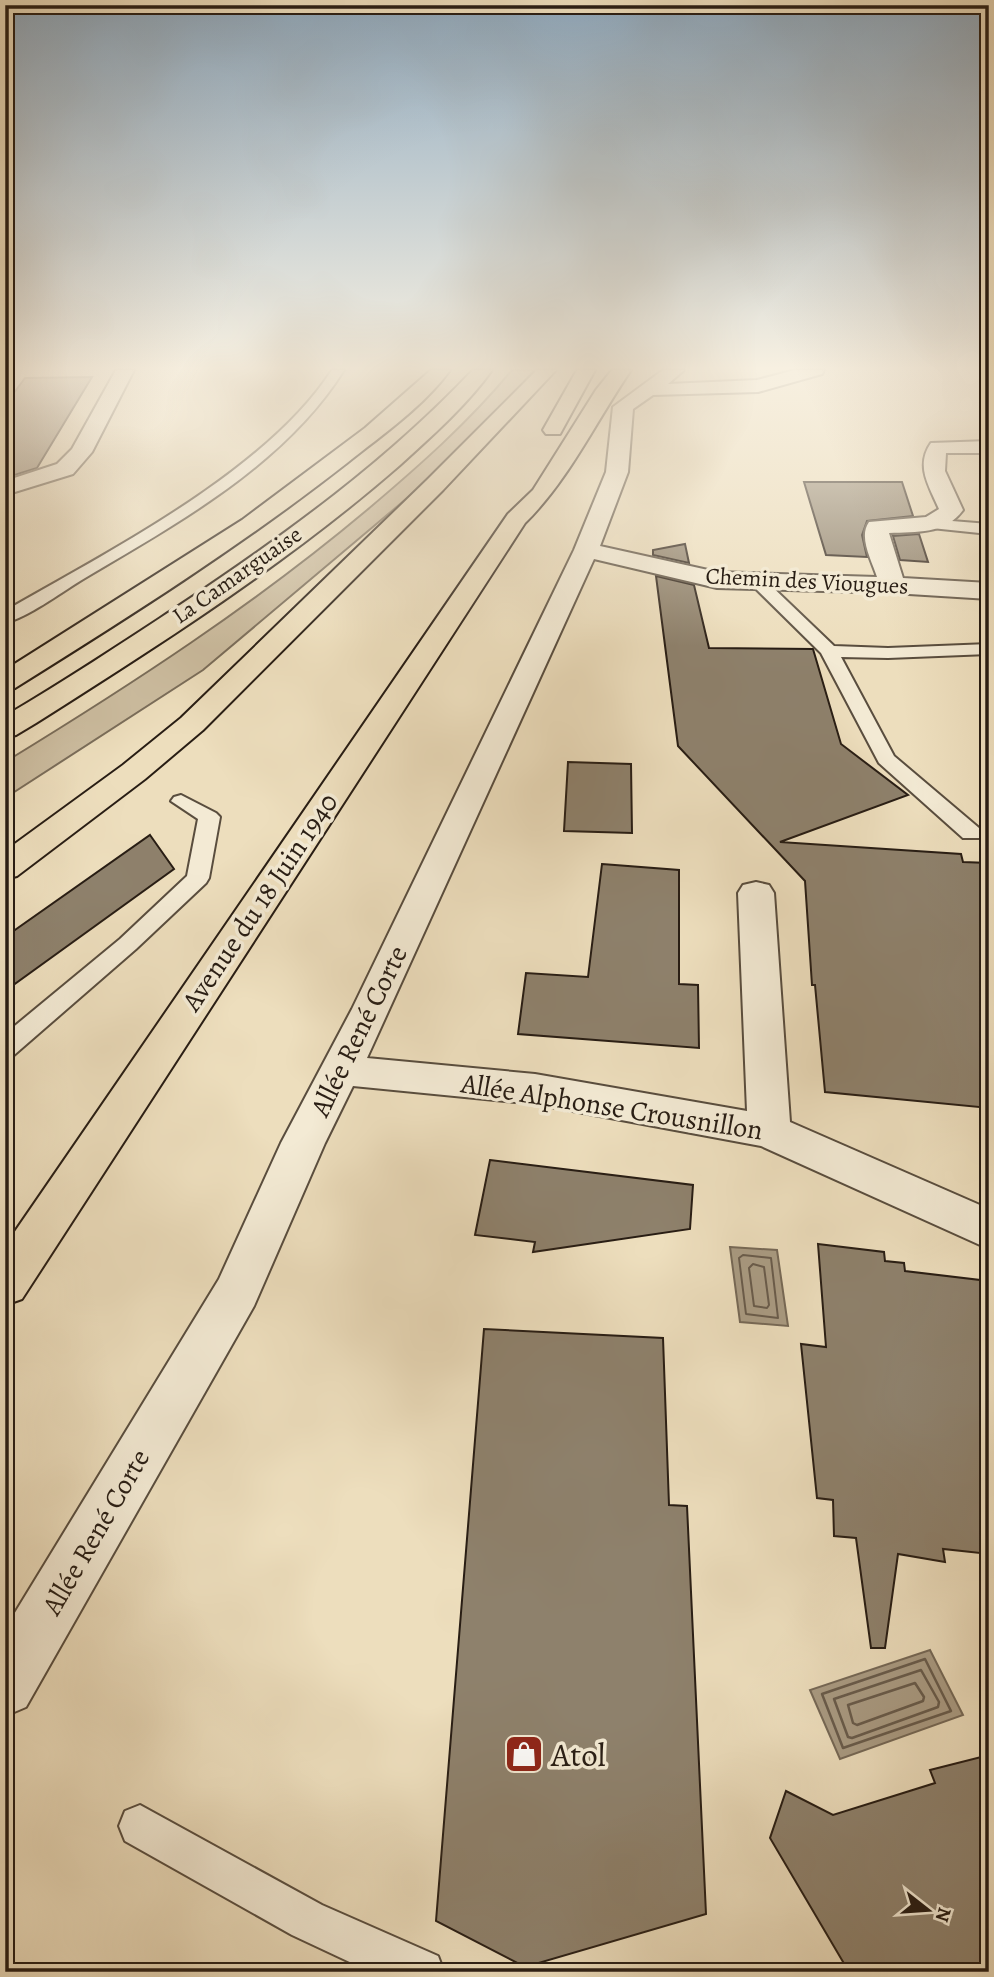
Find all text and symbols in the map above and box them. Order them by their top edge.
street label: La Camarguaise [166,519,308,631]
street label: Chemin des Viougues [705,560,909,602]
street label: Avenue du 18 Juin 1940 [172,785,347,1019]
street label: Allée René Corte [301,939,417,1124]
street label: Allée Alphonse Crousnillon [457,1064,766,1150]
street label: Allée René Corte [33,1442,159,1623]
place label: Atol [550,1732,606,1777]
shop icon: Atol [503,1733,545,1775]
north arrow [892,1876,962,1946]
text: N [929,1904,958,1925]

